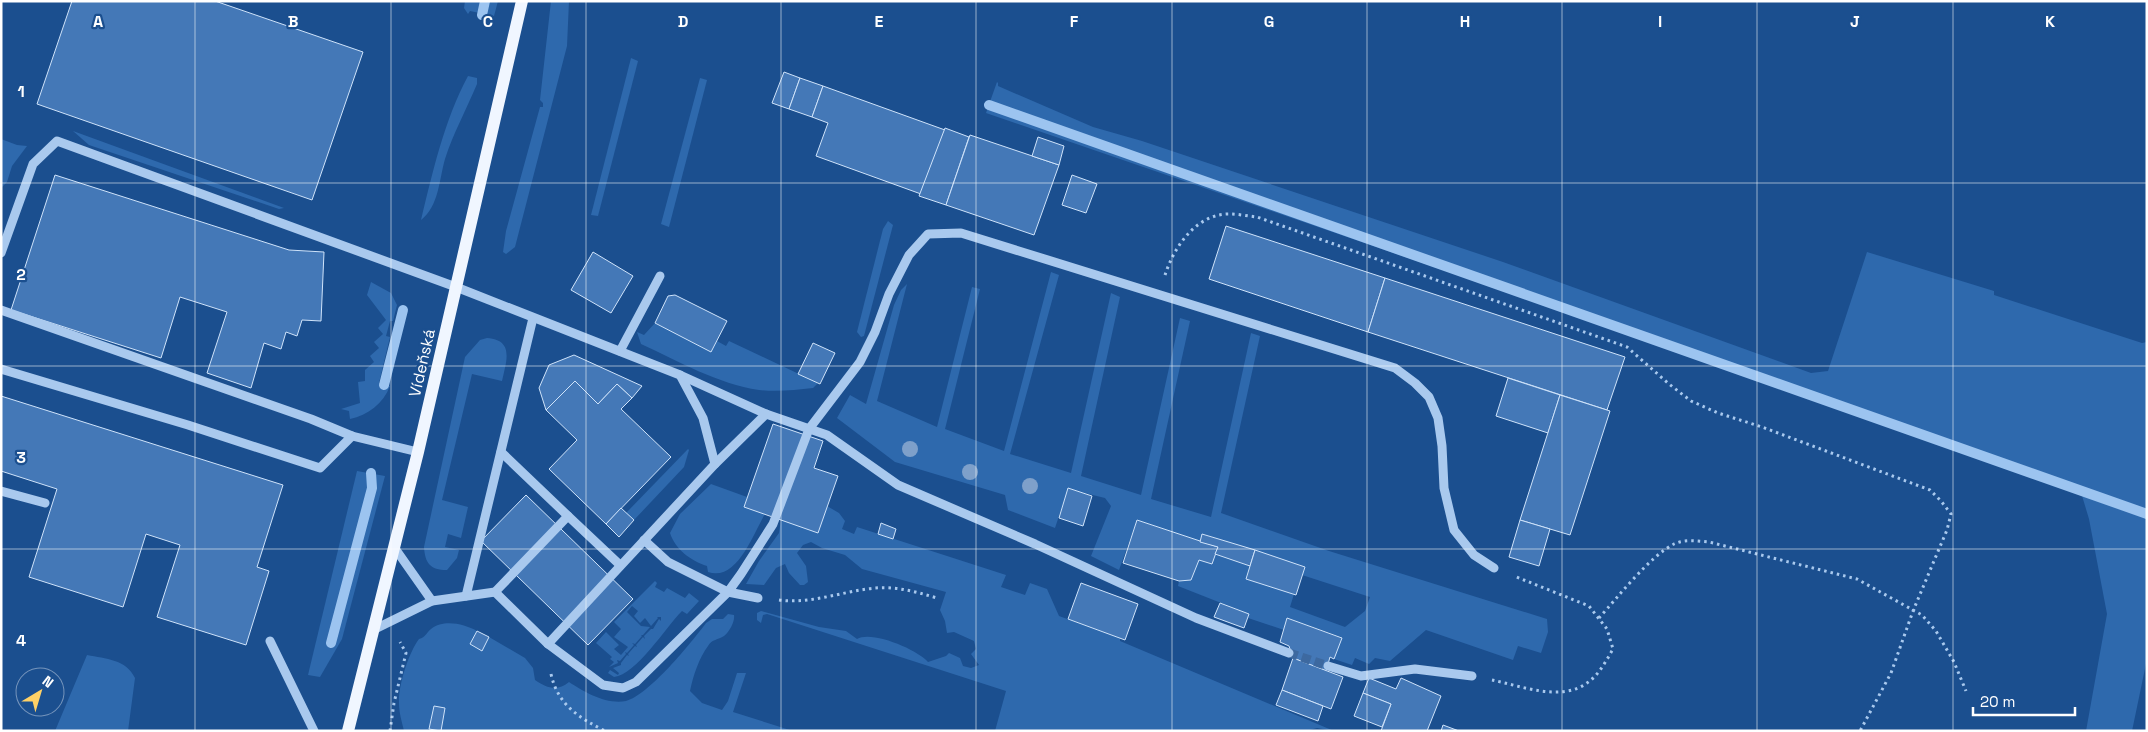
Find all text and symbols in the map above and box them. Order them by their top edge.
text: A [93,11,103,32]
text: B [288,11,298,32]
text: C [483,11,493,32]
text: D [678,11,688,32]
text: E [875,11,884,32]
text: F [1070,11,1079,32]
text: G [1264,11,1274,32]
text: H [1460,11,1470,32]
text: I [1658,11,1662,32]
text: J [1850,11,1860,32]
text: K [2045,11,2055,32]
text: 1 [17,81,25,102]
text: 2 [16,264,26,285]
street label: Vídeňská [404,327,440,399]
text: 3 [16,447,26,468]
text: 4 [16,630,26,651]
north arrow [15,667,65,717]
text: N [39,672,57,692]
scale bar [1973,684,2076,716]
text: 20 m [1980,692,2015,711]

